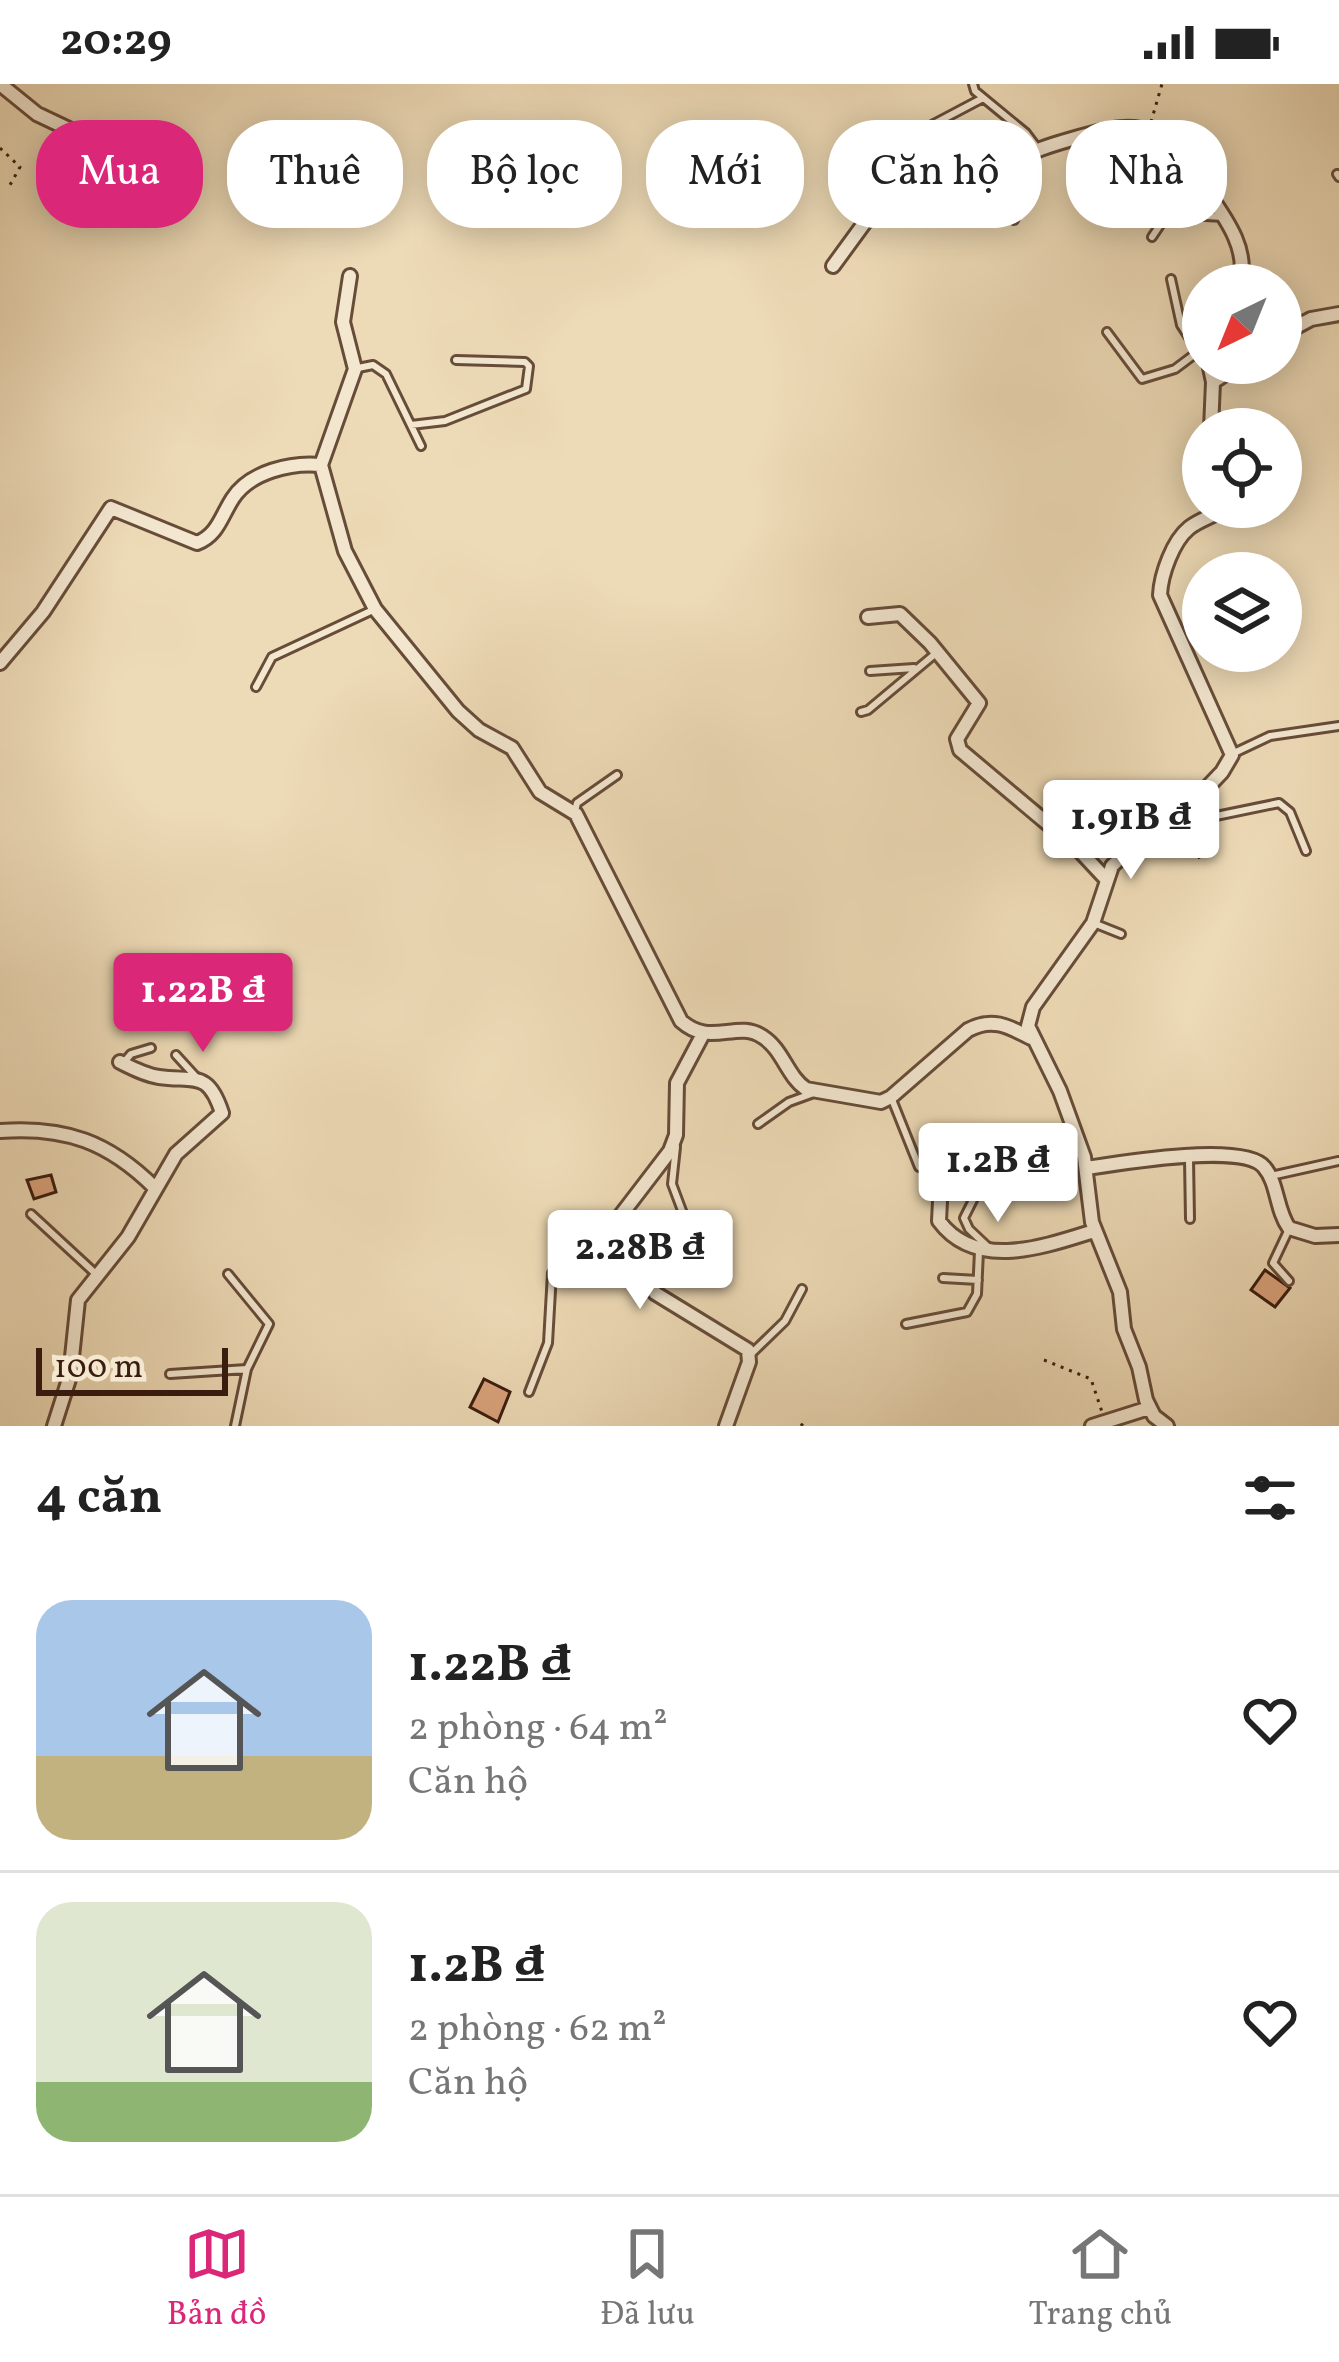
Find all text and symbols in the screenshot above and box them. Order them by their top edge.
text: 20:29 [60,11,172,74]
chip: Mua [36,120,203,228]
chip: Thuê [227,120,403,228]
chip: Bộ lọc [427,120,622,228]
chip: Mới [646,120,804,228]
chip: Căn hộ [828,120,1042,228]
chip: Nhà [1066,120,1227,228]
north arrow [1182,264,1302,384]
map controls [1182,264,1302,672]
button: locate [1182,408,1302,528]
button: layers [1182,552,1302,672]
pin: 1.91B ₫ [1020,780,1242,882]
text: 1.91B ₫ [1070,792,1192,846]
pin: 1.22B ₫ [92,953,314,1055]
text: 1.22B ₫ [141,965,266,1019]
pin: 1.2B ₫ [900,1123,1096,1225]
text: 1.2B ₫ [946,1135,1050,1189]
pin: 2.28B ₫ [529,1210,751,1312]
text: 2.28B ₫ [575,1222,705,1276]
scale bar [36,1342,228,1395]
text: 100 m [54,1346,143,1392]
text: 4 căn [36,1463,162,1534]
icon: filters [1237,1465,1303,1531]
text: 1.22B ₫ [408,1631,571,1702]
icon: home [132,1648,276,1792]
icon: heart [1237,1687,1303,1753]
text: 2 phòng · 64 m² [408,1702,668,1756]
text: Căn hộ [408,1756,528,1810]
text: 1.2B ₫ [408,1932,545,2003]
icon: home [132,1950,276,2094]
icon: heart [1237,1989,1303,2055]
text: 2 phòng · 62 m² [408,2003,667,2057]
text: Căn hộ [408,2057,528,2111]
tab: Bản đồ [167,2221,266,2339]
tab: Đã lưu [600,2221,695,2339]
tab: Trang chủ [1029,2221,1172,2339]

